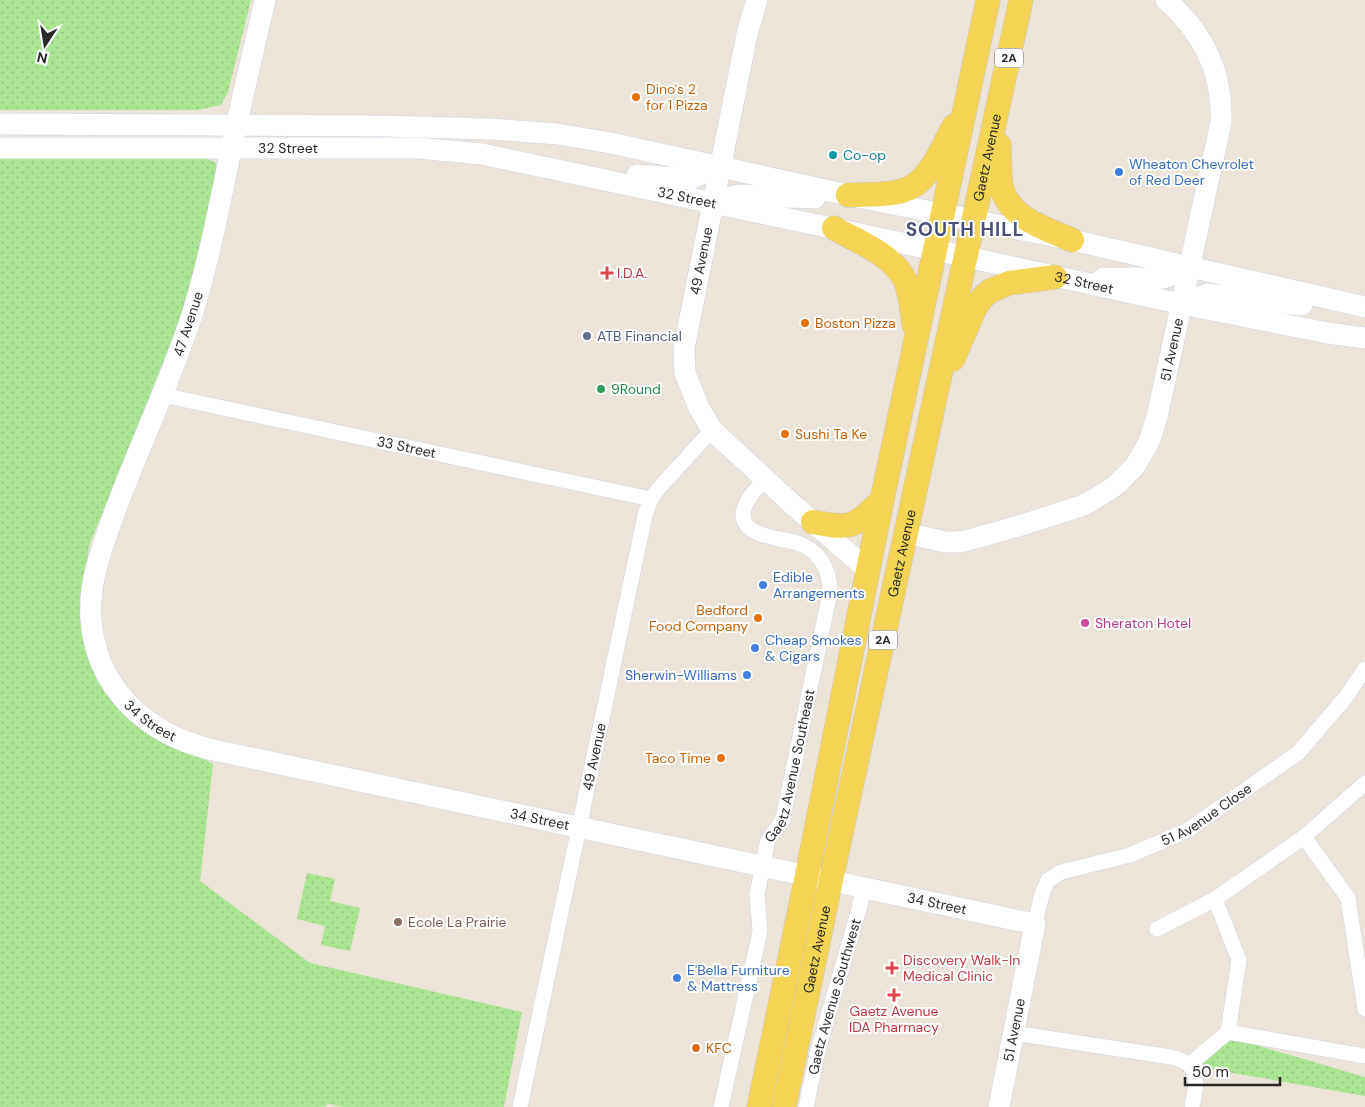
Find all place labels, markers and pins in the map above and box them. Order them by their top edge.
place label: Dino's 2 for 1 Pizza [646,80,708,114]
marker: Dino's 2 for 1 Pizza [630,91,642,103]
place label: Co-op [843,146,886,164]
marker: Co-op [827,149,839,161]
place label: Wheaton Chevrolet of Red Deer [1129,155,1254,189]
marker: Wheaton Chevrolet of Red Deer [1113,166,1125,178]
place label: I.D.A. [617,264,647,282]
marker: I.D.A. [601,267,613,279]
place label: Boston Pizza [815,314,896,332]
marker: Boston Pizza [799,317,811,329]
place label: ATB Financial [597,327,682,345]
marker: ATB Financial [581,330,593,342]
place label: 9Round [611,380,661,398]
marker: 9Round [595,383,607,395]
place label: Sushi Ta Ke [795,425,867,443]
marker: Sushi Ta Ke [779,428,791,440]
place label: Edible Arrangements [773,568,865,602]
marker: Edible Arrangements [757,579,769,591]
place label: Bedford Food Company [649,601,748,635]
marker: Bedford Food Company [752,612,764,624]
place label: Sheraton Hotel [1095,614,1191,632]
marker: Sheraton Hotel [1079,617,1091,629]
place label: Cheap Smokes & Cigars [765,631,862,665]
marker: Cheap Smokes & Cigars [749,642,761,654]
place label: Sherwin-Williams [625,666,737,684]
marker: Sherwin-Williams [741,669,753,681]
place label: Taco Time [645,749,711,767]
marker: Taco Time [715,752,727,764]
place label: Ecole La Prairie [408,913,507,931]
marker: Ecole La Prairie [392,916,404,928]
place label: Discovery Walk-In Medical Clinic [903,951,1020,985]
place label: E'Bella Furniture & Mattress [687,961,790,995]
marker: Discovery Walk-In Medical Clinic [885,961,899,975]
marker: E'Bella Furniture & Mattress [671,972,683,984]
marker: Gaetz Avenue IDA Pharmacy [888,989,900,1001]
place label: Gaetz Avenue IDA Pharmacy [849,1002,939,1036]
place label: KFC [706,1039,732,1057]
marker: KFC [690,1042,702,1054]

